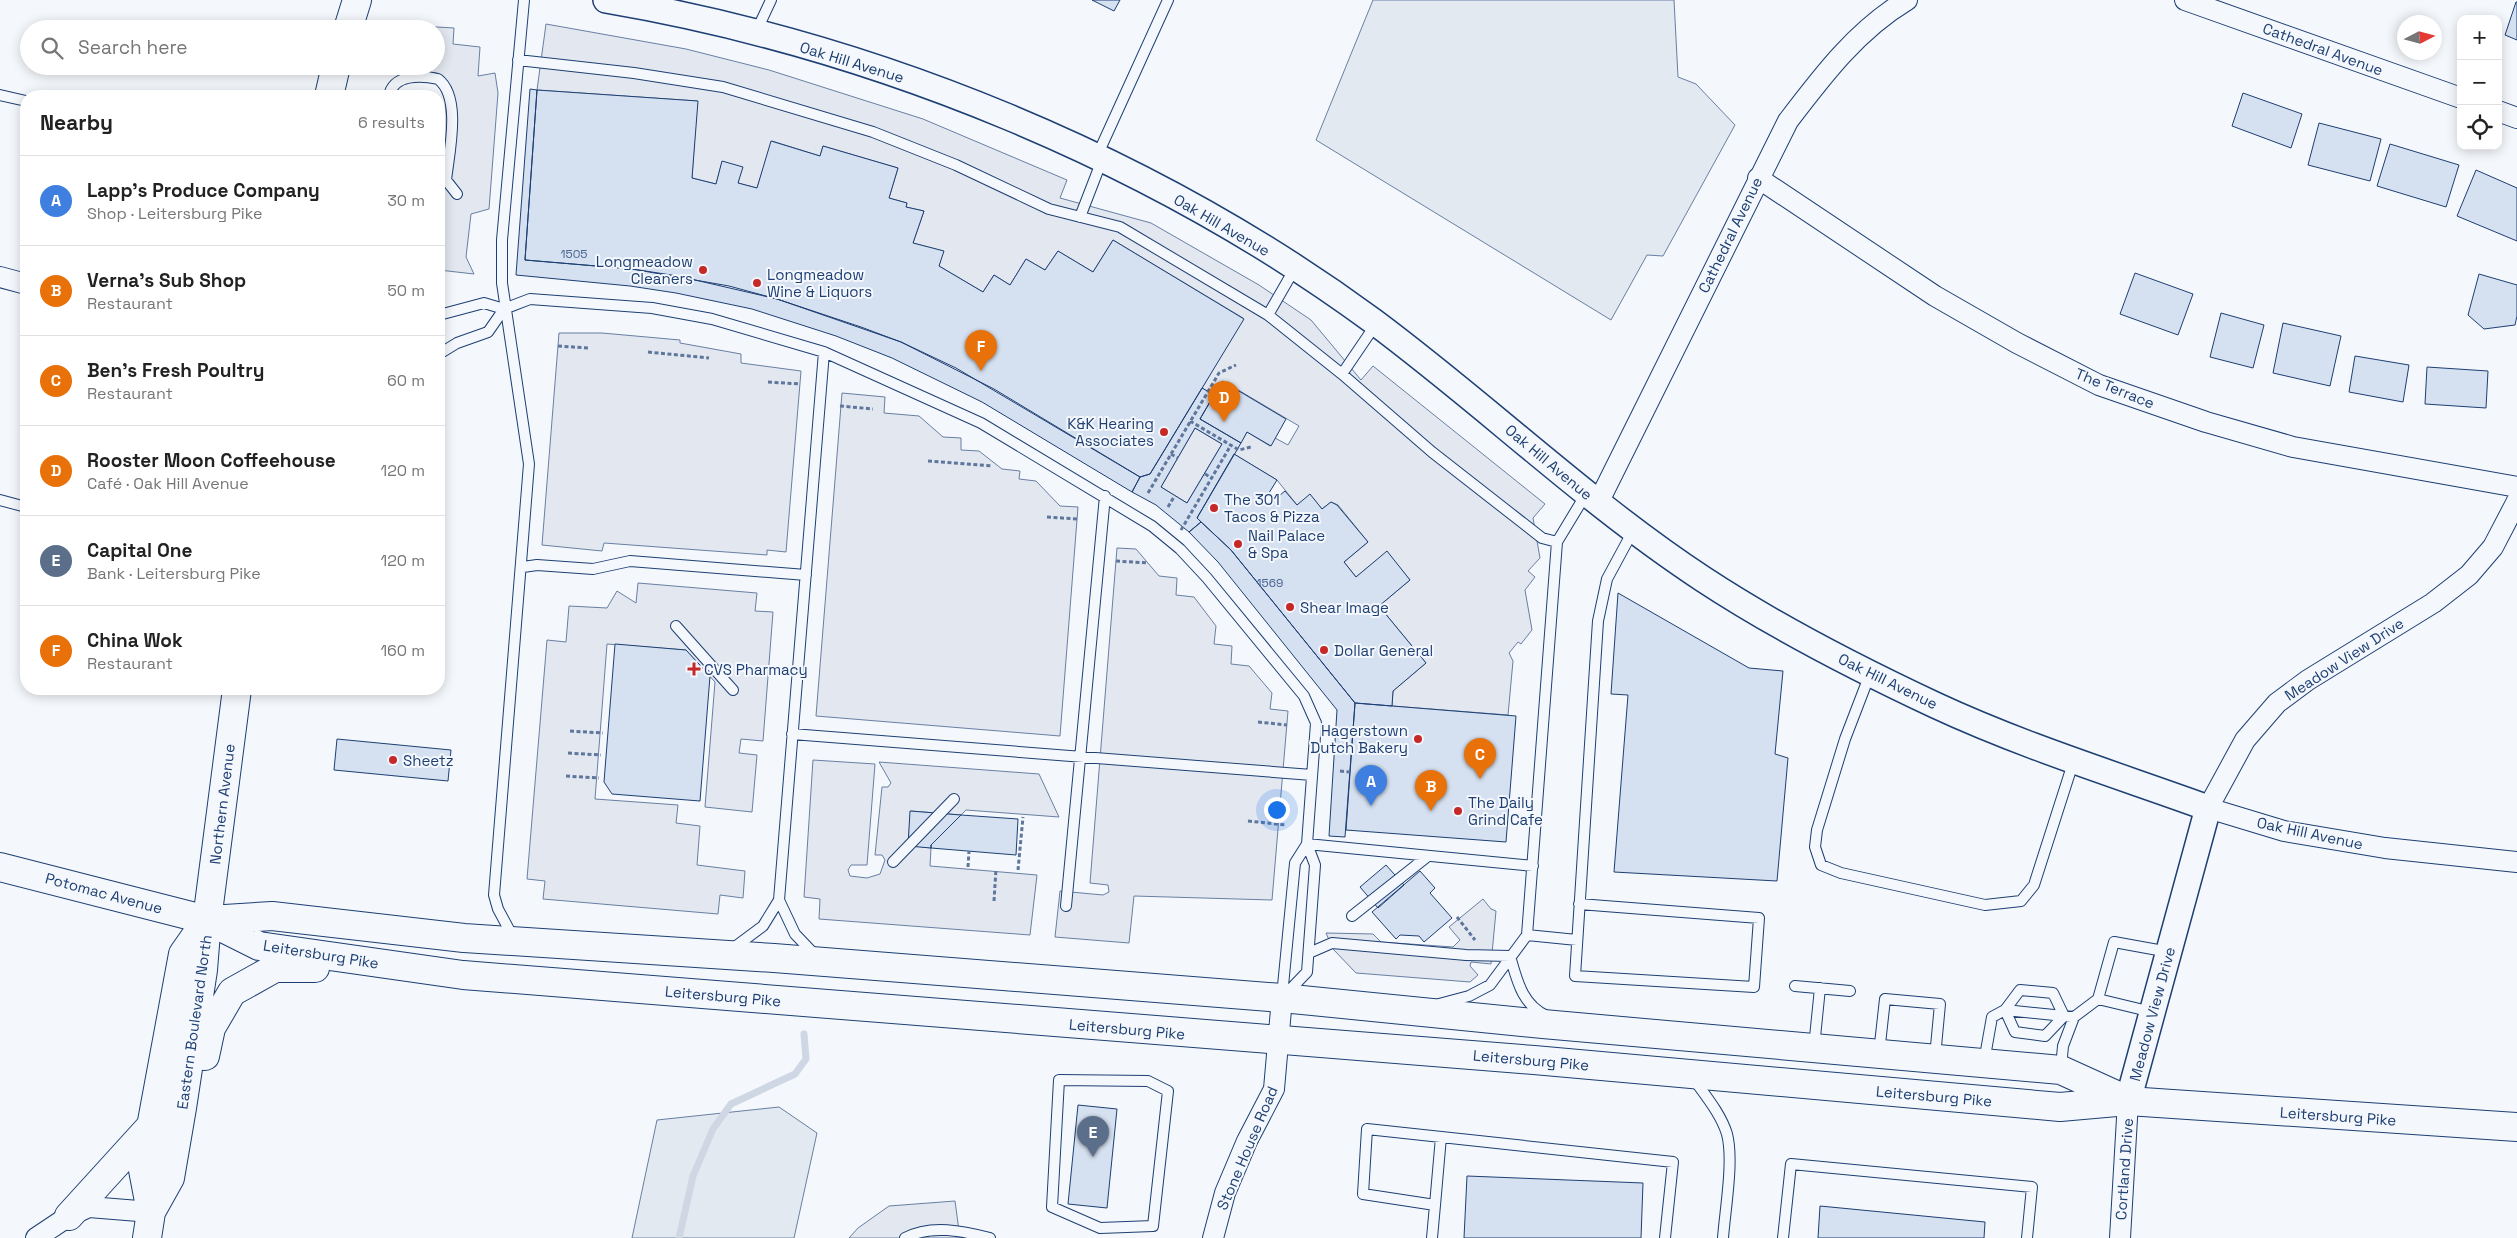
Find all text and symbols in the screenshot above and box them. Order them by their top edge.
north arrow [2397,15,2442,60]
map controls [2457,15,2502,150]
button: + [2457,15,2502,60]
street label: Cathedral Avenue [2260,18,2386,80]
search box [20,20,445,75]
icon: search [38,34,66,62]
text: Search here [78,35,188,60]
street label: Oak Hill Avenue [798,37,907,87]
button: − [2457,60,2502,105]
button: locate [2457,105,2502,150]
text: Nearby [40,109,113,136]
text: 6 results [358,112,425,133]
street label: Cathedral Avenue [1694,174,1766,296]
text: Lapp's Produce Company [87,178,320,203]
text: A [51,190,61,211]
text: 30 m [387,190,425,211]
street label: Oak Hill Avenue [1170,190,1274,260]
text: Shop · Leitersburg Pike [87,203,262,224]
house number: 1505 [560,246,588,262]
place label: Longmeadow Cleaners [596,252,693,288]
marker: Longmeadow Cleaners [697,264,709,276]
place label: Longmeadow Wine & Liquors [767,265,872,301]
text: Verna's Sub Shop [87,268,246,293]
marker: Longmeadow Wine & Liquors [751,277,763,289]
text: B [51,280,61,301]
text: 50 m [387,280,425,301]
text: Restaurant [87,293,173,314]
pin: F [965,330,997,371]
text: Ben's Fresh Poultry [87,358,264,383]
street label: The Terrace [2073,363,2158,413]
text: C [51,370,61,391]
text: 60 m [387,370,425,391]
pin: D [1208,381,1240,422]
text: Restaurant [87,383,173,404]
place label: K&K Hearing Associates [1067,414,1154,450]
street label: Oak Hill Avenue [1501,420,1597,504]
marker: K&K Hearing Associates [1158,426,1170,438]
text: Rooster Moon Coffeehouse [87,448,336,473]
text: D [51,460,61,481]
text: 120 m [381,460,425,481]
text: Café · Oak Hill Avenue [87,473,249,494]
place label: The 301 Tacos & Pizza [1224,490,1320,526]
marker: The 301 Tacos & Pizza [1208,502,1220,514]
place label: Nail Palace & Spa [1248,526,1325,562]
text: Capital One [87,538,192,563]
marker: Nail Palace & Spa [1232,538,1244,550]
text: E [52,550,60,571]
text: 120 m [381,550,425,571]
text: Bank · Leitersburg Pike [87,563,261,584]
house number: 1569 [1257,575,1283,591]
place label: Shear Image [1300,598,1389,617]
marker: Shear Image [1284,601,1296,613]
street label: Meadow View Drive [2281,613,2407,705]
text: China Wok [87,628,183,653]
text: F [52,640,60,661]
text: 160 m [380,640,425,661]
place label: Dollar General [1334,641,1433,660]
marker: Dollar General [1318,644,1330,656]
street label: Oak Hill Avenue [1835,649,1941,713]
text: Restaurant [87,653,173,674]
place label: CVS Pharmacy [704,660,808,679]
marker: CVS Pharmacy [688,663,700,675]
place label: Hagerstown Dutch Bakery [1310,721,1408,757]
marker: Hagerstown Dutch Bakery [1412,733,1424,745]
pin: C [1464,738,1496,779]
street label: Northern Avenue [205,743,239,865]
place label: Sheetz [403,751,454,770]
marker: Sheetz [387,754,399,766]
pin: A [1355,765,1387,806]
pin: B [1415,770,1447,811]
place label: The Daily Grind Cafe [1468,793,1543,829]
your location [1264,797,1290,823]
marker: The Daily Grind Cafe [1452,805,1464,817]
street label: Oak Hill Avenue [2255,812,2365,854]
street label: Potomac Avenue [43,868,165,918]
street label: Eastern Boulevard North [172,934,216,1110]
street label: Leitersburg Pike [262,935,380,973]
street label: Meadow View Drive [2125,945,2179,1083]
street label: Leitersburg Pike [664,981,782,1011]
street label: Leitersburg Pike [1068,1014,1186,1044]
street label: Leitersburg Pike [1472,1045,1590,1075]
street label: Leitersburg Pike [1875,1081,1993,1111]
street label: Stone House Road [1212,1083,1282,1213]
street label: Leitersburg Pike [2279,1102,2397,1130]
pin: E [1077,1116,1109,1157]
street label: Cortland Drive [2111,1117,2137,1221]

